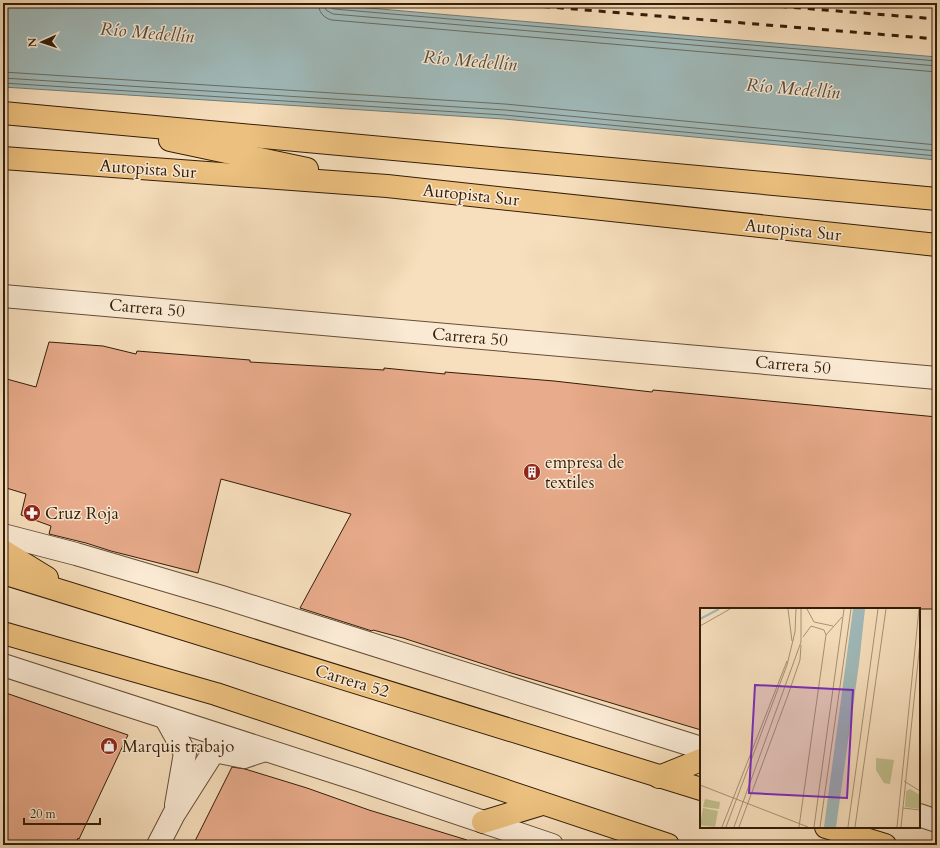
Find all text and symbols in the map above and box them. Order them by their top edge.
water label: Río Medellín [99,16,195,50]
north arrow [22,22,62,62]
text: N [25,37,40,48]
water label: Río Medellín [422,44,518,78]
water label: Río Medellín [745,72,841,106]
street label: Autopista Sur [99,154,198,184]
street label: Autopista Sur [422,179,521,212]
street label: Autopista Sur [744,214,843,247]
street label: Carrera 50 [108,293,186,323]
street label: Carrera 50 [431,322,509,352]
street label: Carrera 50 [754,350,832,380]
place label: empresa de textiles [545,451,624,494]
building icon: empresa de textiles [522,462,542,482]
place label: Cruz Roja [45,502,119,525]
pharmacy icon: Cruz Roja [22,503,42,523]
inset map [700,608,920,828]
street label: Carrera 52 [312,659,392,703]
place label: Marquis trabajo [122,735,234,758]
shop icon: Marquis trabajo [99,736,119,756]
scale bar [24,800,100,826]
text: 20 m [30,806,57,822]

